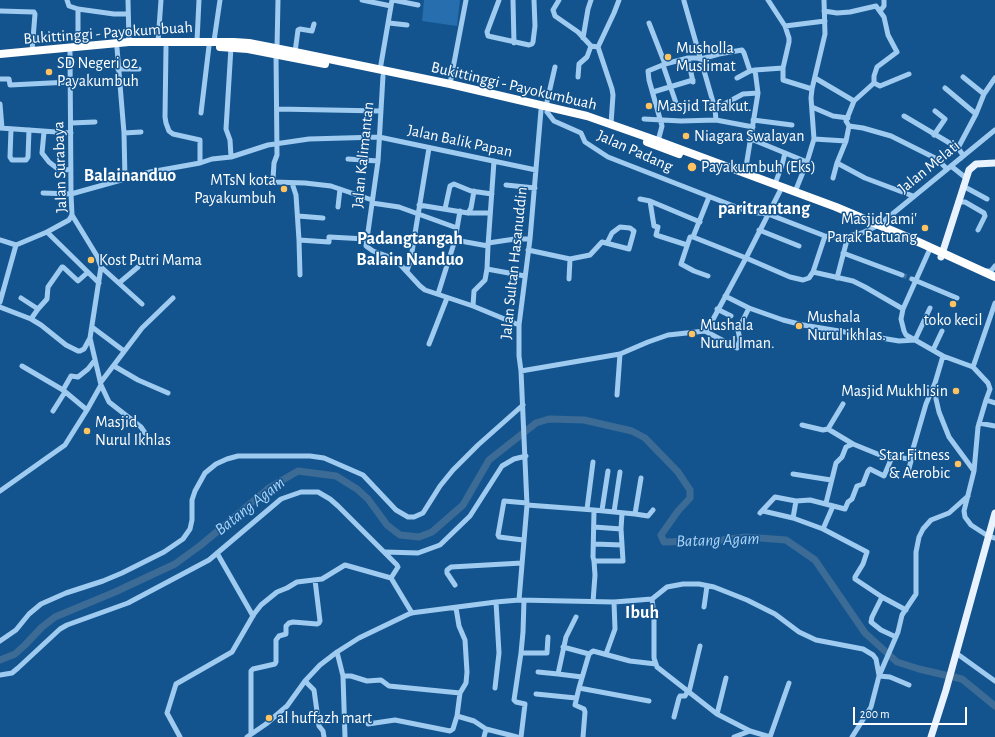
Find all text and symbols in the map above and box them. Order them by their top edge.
street label: Bukittinggi - Payokumbuah [23,18,193,48]
place label: Musholla Muslimat [676,38,736,76]
marker: Musholla Muslimat [663,52,673,62]
place label: SD Negeri 02 Payakumbuh [57,53,139,91]
street label: Bukittinggi - Payokumbuah [429,58,599,114]
marker: SD Negeri 02 Payakumbuh [44,67,54,77]
place label: Masjid Tafakut. [657,96,752,116]
street label: Jalan Kalimantan [348,101,378,209]
marker: Masjid Tafakut. [644,101,654,111]
street label: Jalan Surabaya [49,121,71,213]
street label: Jalan Balik Papan [406,121,514,161]
street label: Jalan Padang [594,126,676,176]
place label: Niagara Swalayan [694,126,804,146]
marker: Niagara Swalayan [681,131,691,141]
street label: Jalan Melati [894,136,964,198]
place label: Payakumbuh (Eks) [701,157,816,177]
marker: Payakumbuh (Eks) [686,161,698,173]
district label: Balainanduo [84,165,176,187]
place label: MTsN kota Payakumbuh [194,170,276,208]
marker: MTsN kota Payakumbuh [279,184,289,194]
street label: Jalan Sultan Hasanuddin [496,186,532,340]
district label: paritrantang [718,198,810,220]
place label: Masjid Jami' Parak Batuang [827,209,917,247]
marker: Masjid Jami' Parak Batuang [920,223,930,233]
district label: Padangtangah Balain Nanduo [356,228,464,270]
place label: Kost Putri Mama [99,250,202,270]
marker: Kost Putri Mama [86,255,96,265]
marker: toko kecil [948,299,958,309]
place label: Mushala Nurul ikhlas. [807,307,886,345]
place label: toko kecil [924,310,982,330]
place label: Mushala Nurul Iman. [700,315,775,353]
marker: Mushala Nurul ikhlas. [794,321,804,331]
marker: Mushala Nurul Iman. [687,329,697,339]
place label: Masjid Mukhlisin [841,381,948,401]
marker: Masjid Mukhlisin [951,386,961,396]
place label: Masjid Nurul Ikhlas [95,412,171,450]
marker: Masjid Nurul Ikhlas [82,426,92,436]
place label: Star Fitness & Aerobic [879,445,950,483]
marker: Star Fitness & Aerobic [953,459,963,469]
water label: Batang Agam [211,472,289,540]
water label: Batang Agam [676,528,760,552]
district label: Ibuh [625,602,659,624]
scale bar [855,699,969,725]
place label: al huffazh mart [277,708,372,728]
text: 200 m [860,708,890,720]
marker: al huffazh mart [264,713,274,723]

